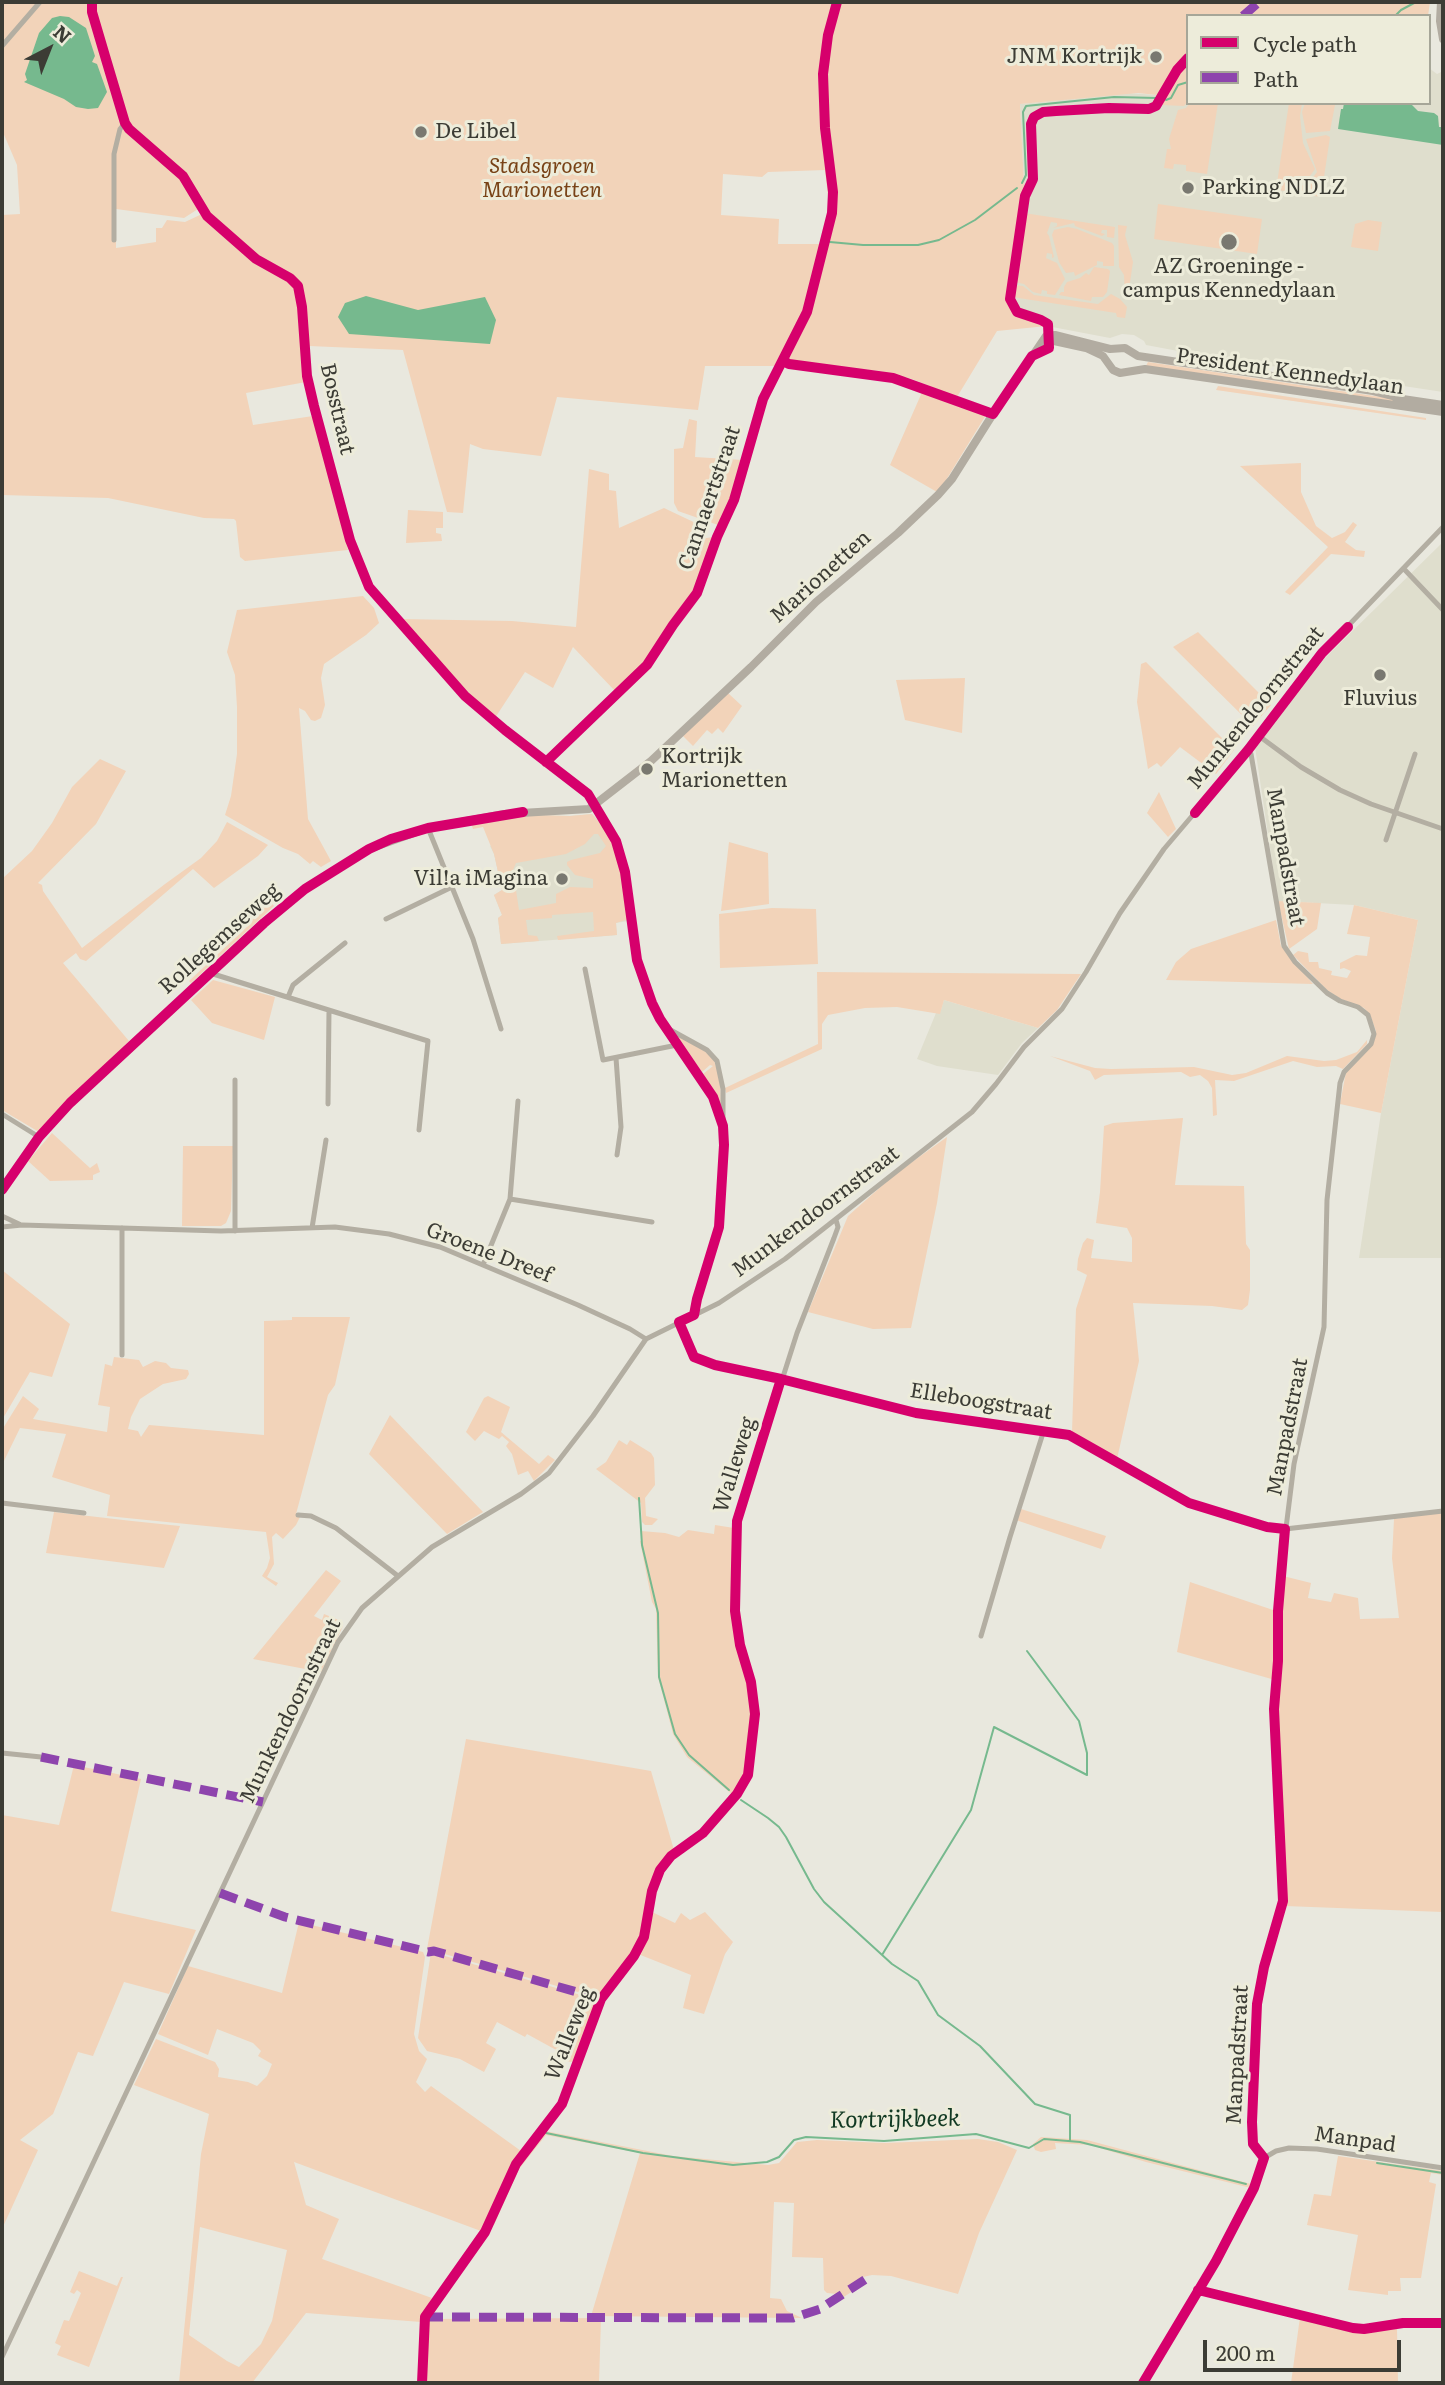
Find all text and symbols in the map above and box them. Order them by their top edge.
north arrow [14,14,84,84]
legend [1186,14,1431,105]
text: N [48,18,78,49]
text: Cycle path [1253,27,1357,58]
place label: JNM Kortrijk [1007,44,1142,70]
marker: JNM Kortrijk [1148,49,1164,65]
text: Path [1253,62,1299,93]
place label: De Libel [435,119,516,145]
marker: De Libel [413,124,429,140]
park label: Stadsgroen Marionetten [482,154,602,204]
place label: Parking NDLZ [1202,175,1345,201]
marker: Parking NDLZ [1180,180,1196,196]
marker: AZ Groeninge - campus Kennedylaan [1219,232,1239,252]
place label: AZ Groeninge - campus Kennedylaan [1122,254,1336,304]
street label: President Kennedylaan [1174,344,1406,400]
street label: Bosstraat [314,361,360,457]
street label: Cannaertstraat [674,423,746,573]
street label: Marionetten [766,525,876,629]
street label: Munkendoornstraat [1182,621,1330,795]
marker: Fluvius [1372,667,1388,683]
place label: Fluvius [1343,686,1417,712]
place label: Kortrijk Marionetten [661,744,788,794]
marker: Kortrijk Marionetten [639,761,655,777]
street label: Manpadstraat [1260,786,1310,928]
place label: Vil!a iMagina [414,866,548,892]
marker: Vil!a iMagina [554,871,570,887]
street label: Rollegemseweg [154,878,286,1000]
street label: Munkendoornstraat [727,1141,905,1283]
street label: Groene Dreef [422,1217,556,1289]
street label: Manpadstraat [1262,1356,1314,1498]
street label: Elleboogstraat [908,1378,1054,1426]
street label: Walleweg [709,1414,761,1516]
street label: Munkendoornstraat [235,1614,347,1808]
street label: Walleweg [540,1983,600,2085]
street label: Manpadstraat [1222,1984,1254,2126]
water label: Kortrijkbeek [829,2105,961,2135]
street label: Manpad [1312,2122,1398,2158]
scale bar [1207,2326,1405,2370]
text: 200 m [1216,2336,1276,2367]

